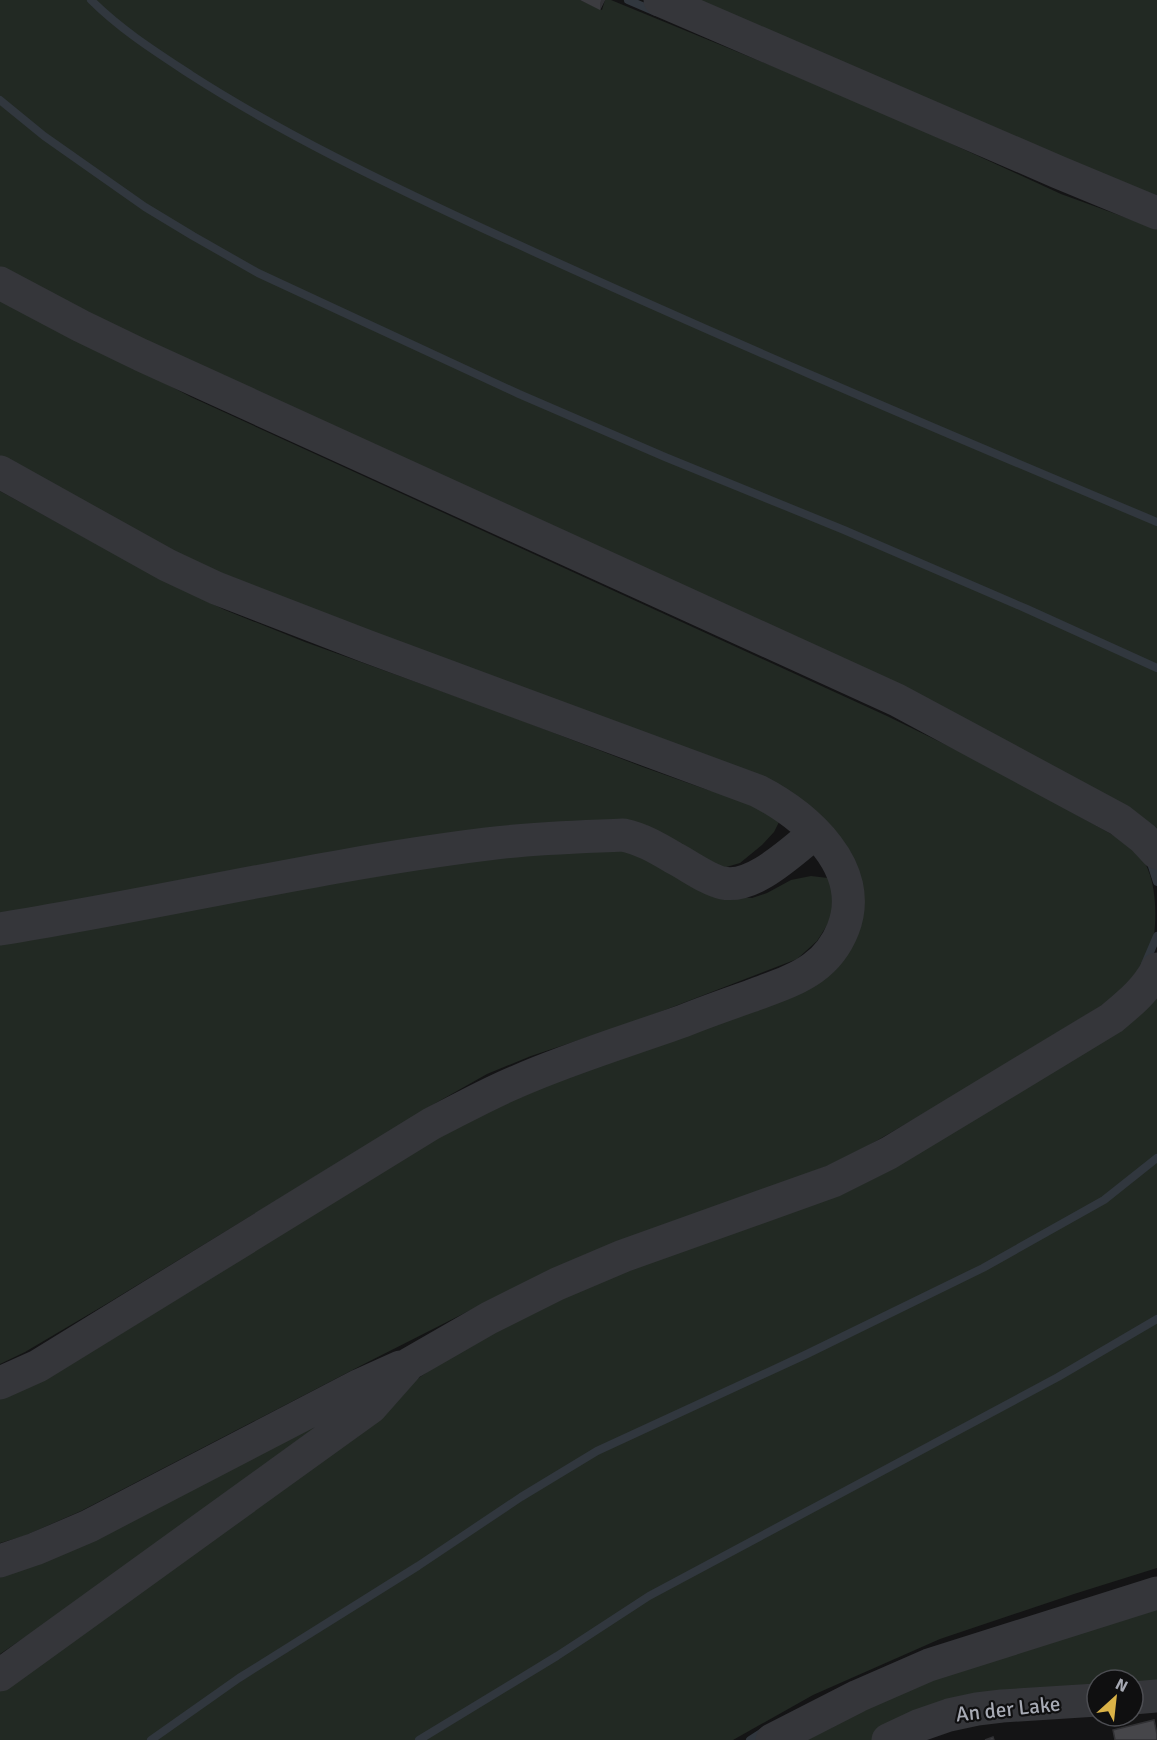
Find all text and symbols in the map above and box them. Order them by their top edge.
north arrow [1085,1668,1145,1728]
text: N [1112,1674,1131,1697]
street label: An der Lake [954,1691,1062,1727]

